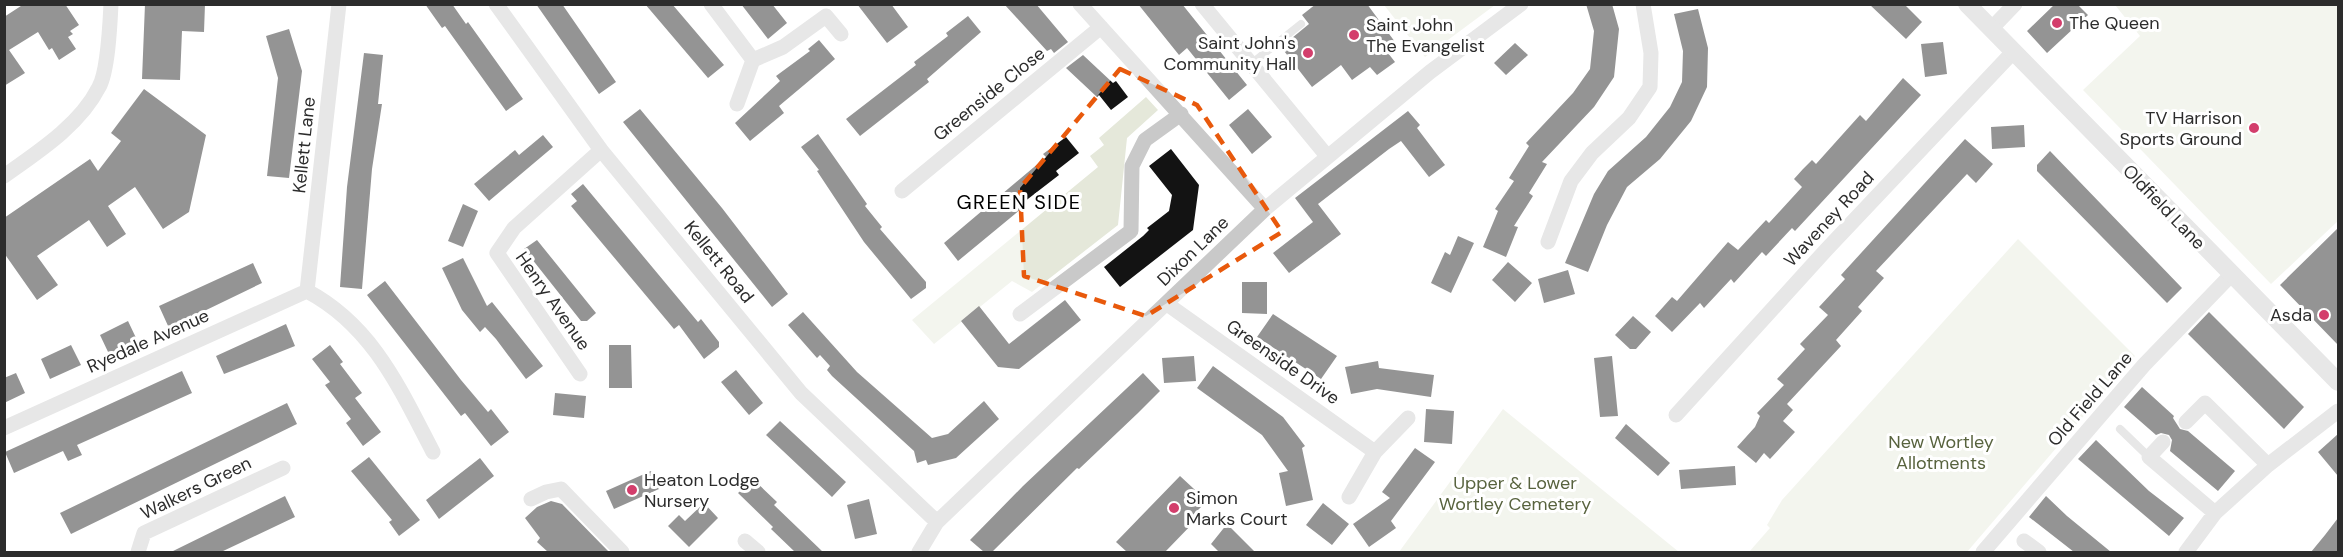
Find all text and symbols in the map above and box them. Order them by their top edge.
place label: The Queen [2069,11,2160,35]
place label: Saint John The Evangelist [1366,13,1485,58]
marker: The Queen [2050,16,2064,30]
marker: Saint John The Evangelist [1347,28,1361,42]
place label: Saint John's Community Hall [1163,31,1296,76]
street label: Greenside Close [928,41,1050,147]
marker: Saint John's Community Hall [1301,46,1315,60]
street label: Kellett Lane [287,96,321,194]
place label: TV Harrison Sports Ground [2120,106,2242,151]
marker: TV Harrison Sports Ground [2247,121,2261,135]
street label: Oldfield Lane [2117,159,2211,255]
street label: Waveney Road [1779,166,1879,272]
district label: GREEN SIDE [956,189,1082,215]
street label: Dixon Lane [1152,211,1234,291]
street label: Kellett Road [679,216,759,308]
street label: Henry Avenue [510,247,596,355]
street label: Ryedale Avenue [83,303,213,379]
place label: Asda [2270,303,2312,327]
marker: Asda [2317,308,2331,322]
street label: Greenside Drive [1222,314,1344,410]
street label: Old Field Lane [2042,347,2138,451]
park label: New Wortley Allotments [1888,430,1994,475]
street label: Walkers Green [137,451,255,525]
place label: Heaton Lodge Nursery [644,468,760,513]
park label: Upper & Lower Wortley Cemetery [1439,471,1591,516]
marker: Heaton Lodge Nursery [625,483,639,497]
place label: Simon Marks Court [1186,486,1288,531]
marker: Simon Marks Court [1167,501,1181,515]

